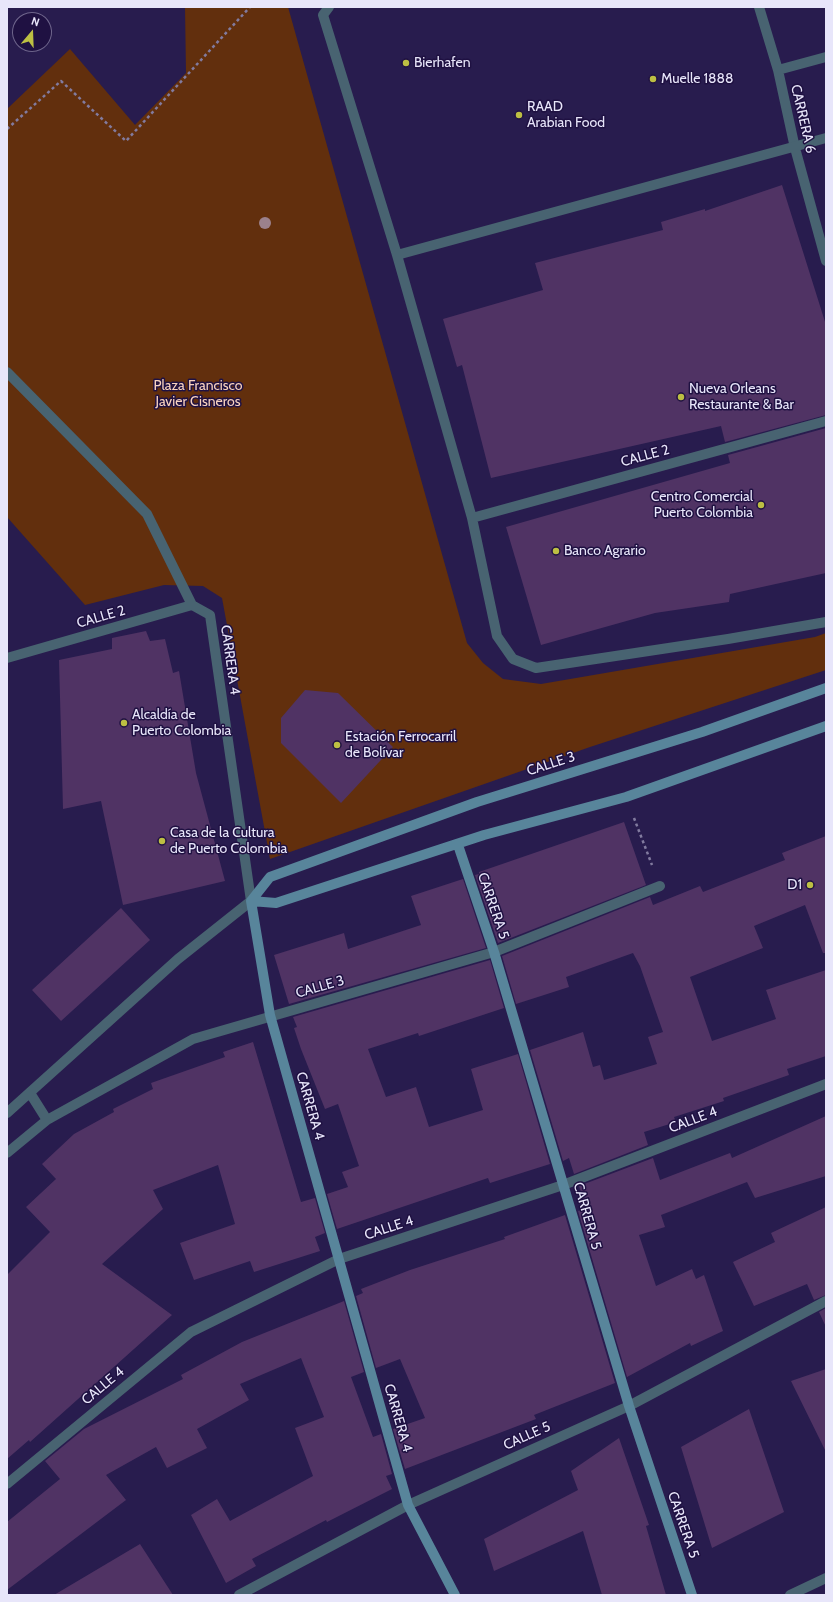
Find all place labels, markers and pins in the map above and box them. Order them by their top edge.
place label: Bierhafen [414,55,471,71]
marker: Bierhafen [401,58,411,68]
place label: Muelle 1888 [661,71,734,87]
marker: Muelle 1888 [648,74,658,84]
place label: RAAD Arabian Food [527,99,605,132]
marker: RAAD Arabian Food [514,110,524,120]
place label: Nueva Orleans Restaurante & Bar [689,381,794,414]
marker: Nueva Orleans Restaurante & Bar [676,392,686,402]
place label: Centro Comercial Puerto Colombia [651,489,753,522]
marker: Centro Comercial Puerto Colombia [756,500,766,510]
place label: Banco Agrario [564,543,646,559]
marker: Banco Agrario [551,546,561,556]
place label: Alcaldía de Puerto Colombia [132,707,231,740]
marker: Alcaldía de Puerto Colombia [119,718,129,728]
place label: Estación Ferrocarril de Bolívar [345,729,456,762]
marker: Estación Ferrocarril de Bolívar [332,740,342,750]
place label: Casa de la Cultura de Puerto Colombia [170,825,287,858]
marker: Casa de la Cultura de Puerto Colombia [157,836,167,846]
place label: D1 [787,877,802,893]
marker: D1 [805,880,815,890]

